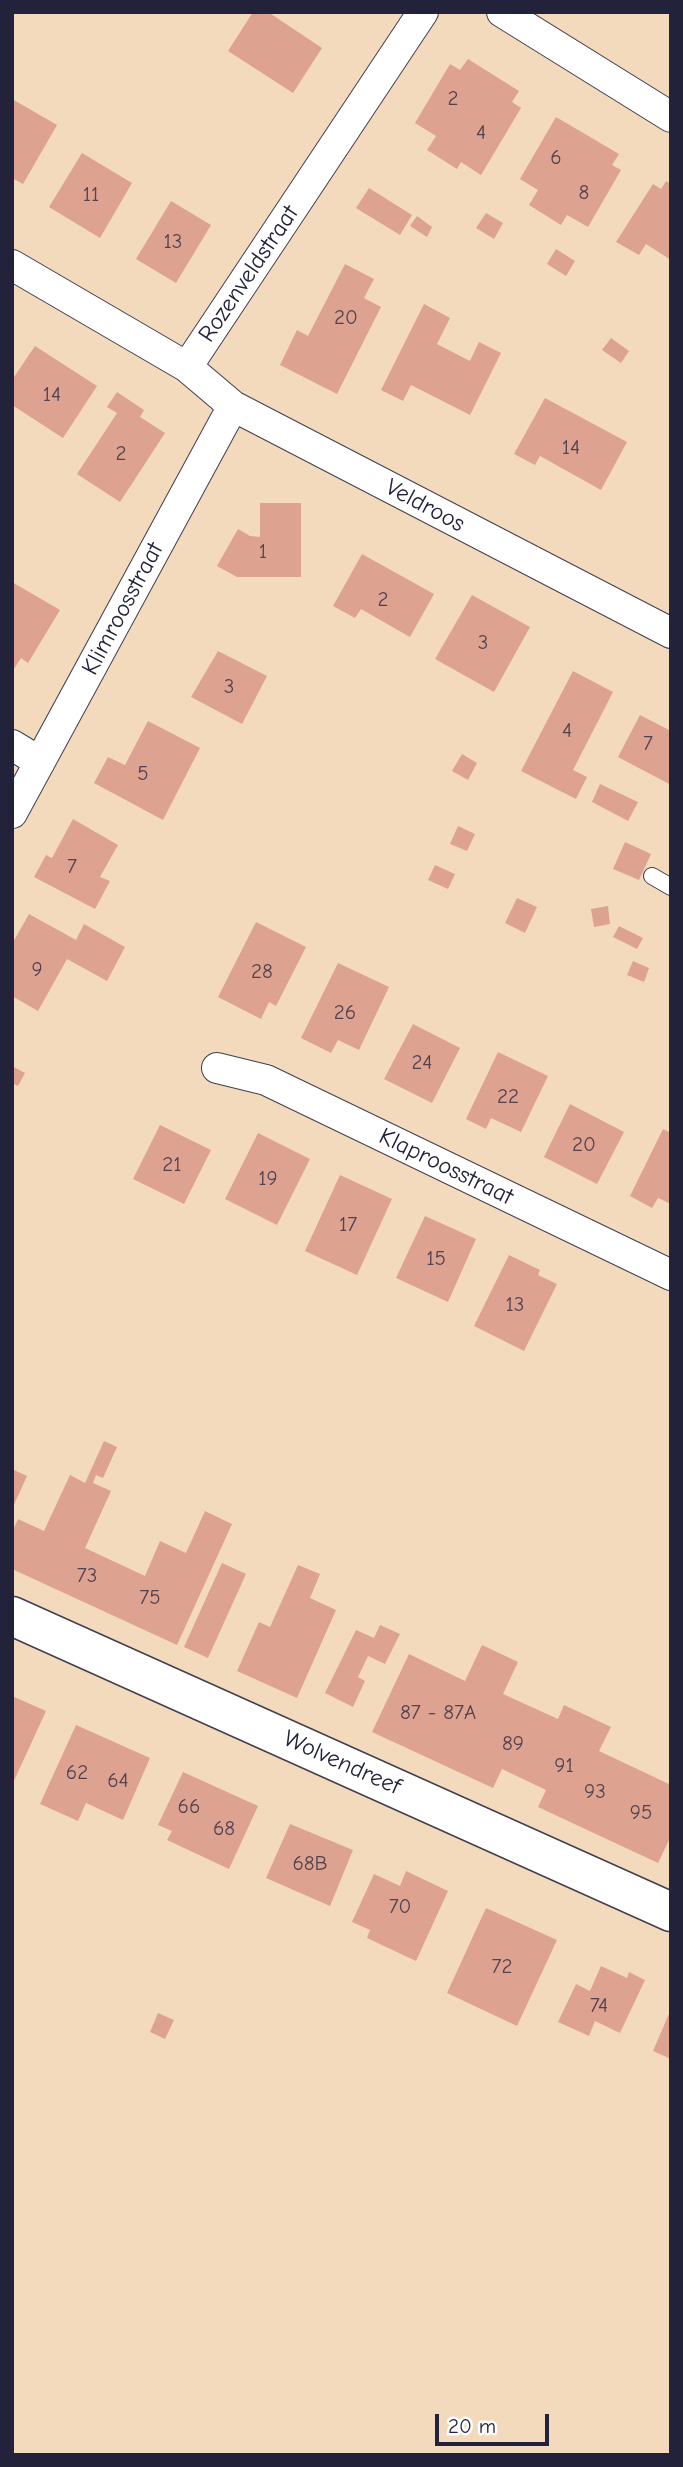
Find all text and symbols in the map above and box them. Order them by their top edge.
house number: 2 [448,86,458,112]
house number: 4 [476,120,486,146]
house number: 6 [550,145,562,171]
house number: 8 [579,180,589,206]
house number: 11 [83,182,99,208]
street label: Rozenveldstraat [193,200,305,348]
house number: 13 [164,229,182,255]
house number: 20 [334,305,358,331]
house number: 14 [43,382,61,408]
house number: 14 [562,435,580,461]
house number: 2 [116,441,126,467]
street label: Veldroos [380,473,470,539]
street label: Klimroosstraat [76,538,170,680]
house number: 1 [259,539,267,565]
house number: 2 [378,587,388,613]
house number: 3 [478,630,488,656]
house number: 3 [224,674,234,700]
house number: 4 [562,718,572,744]
house number: 7 [643,731,653,757]
house number: 5 [137,761,149,787]
house number: 7 [67,854,77,880]
house number: 9 [31,957,43,983]
house number: 28 [251,959,273,985]
house number: 26 [334,1000,356,1026]
house number: 24 [411,1050,433,1076]
house number: 22 [497,1084,519,1110]
street label: Klaproosstraat [374,1122,518,1212]
house number: 20 [572,1132,596,1158]
house number: 21 [162,1152,182,1178]
house number: 19 [258,1166,278,1192]
house number: 17 [339,1212,357,1238]
house number: 15 [426,1246,446,1272]
house number: 13 [506,1292,524,1318]
house number: 73 [77,1563,97,1589]
house number: 75 [139,1585,161,1611]
house number: 87 - 87A [400,1700,476,1726]
street label: Wolvendreef [279,1724,405,1802]
house number: 89 [502,1731,524,1757]
house number: 91 [554,1753,574,1779]
house number: 62 [66,1760,88,1786]
house number: 64 [107,1768,129,1794]
house number: 93 [584,1779,606,1805]
house number: 66 [178,1794,200,1820]
house number: 95 [630,1800,652,1826]
house number: 68 [213,1816,235,1842]
house number: 68B [292,1851,328,1877]
house number: 70 [389,1894,411,1920]
house number: 72 [492,1954,512,1980]
house number: 74 [590,1993,608,2019]
scale bar [438,2400,552,2444]
text: 20 m [448,2414,496,2438]

